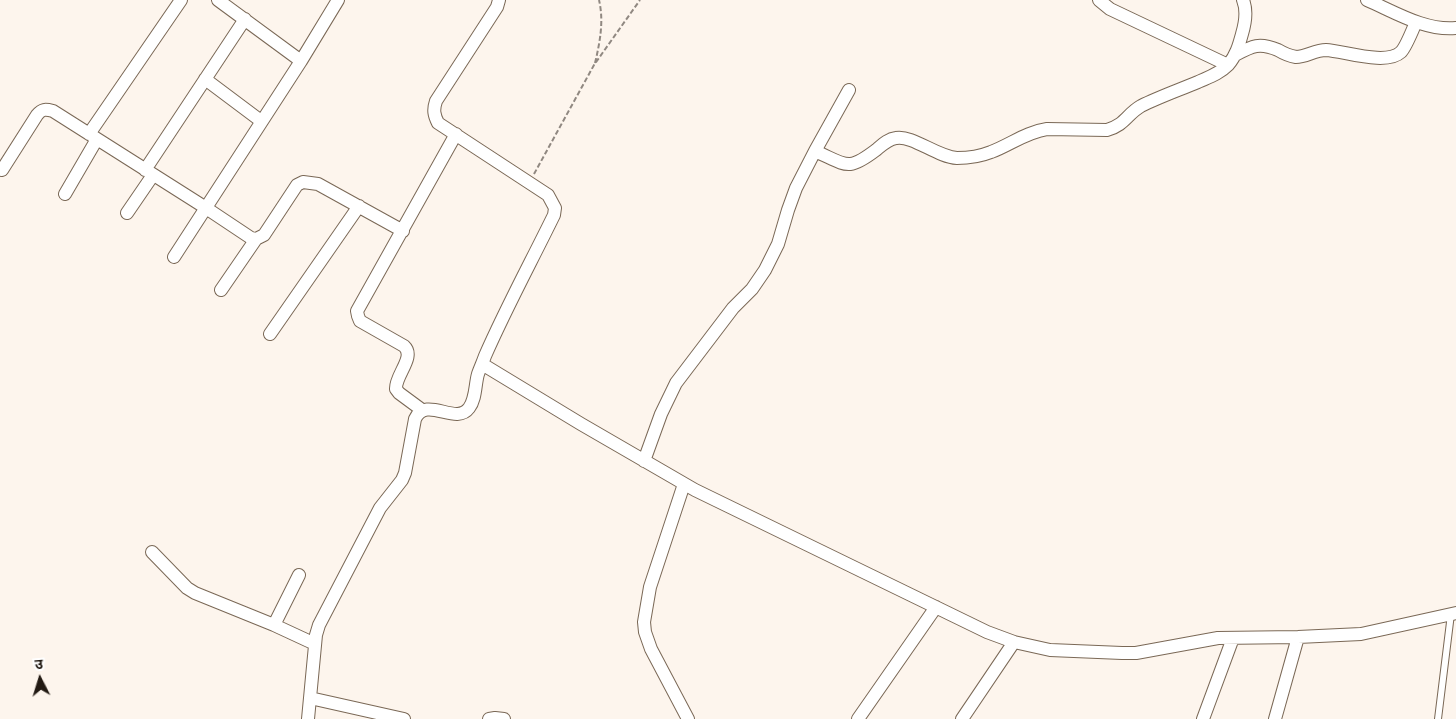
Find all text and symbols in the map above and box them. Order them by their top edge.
north arrow [15,654,65,704]
text: उ [34,655,44,673]

